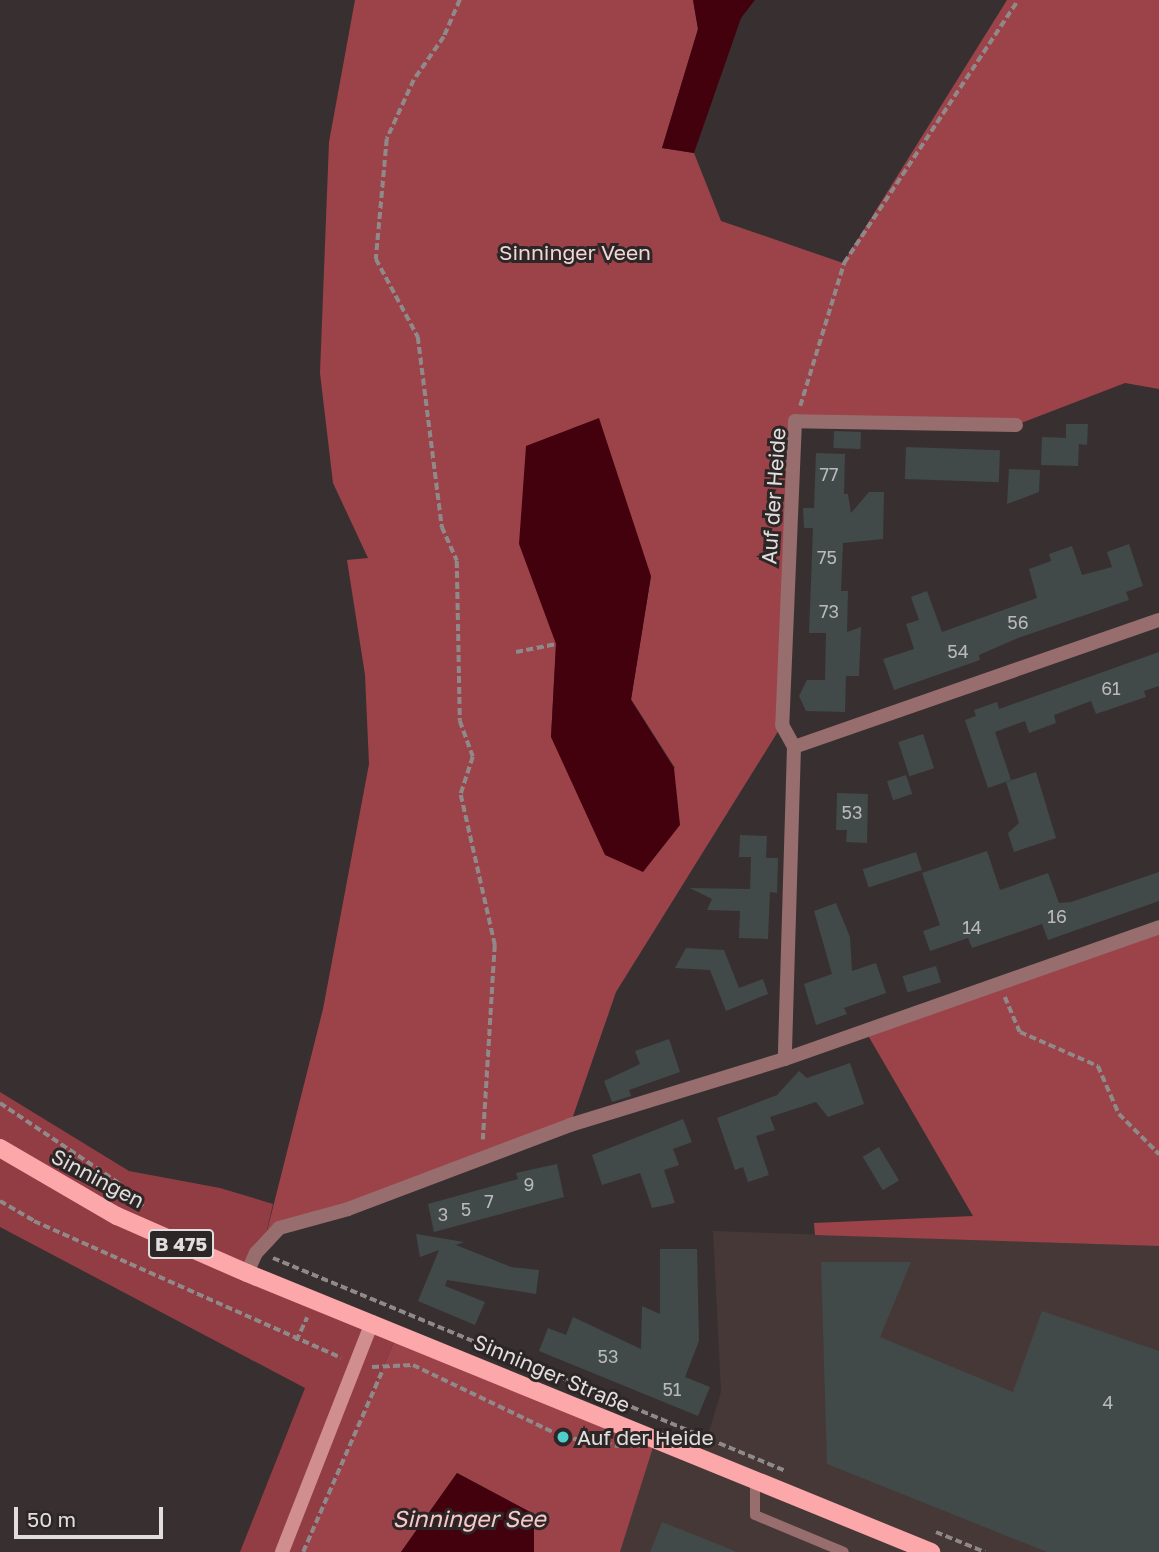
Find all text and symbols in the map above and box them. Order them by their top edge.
park label: Sinninger Veen [499,239,651,265]
street label: Auf der Heide [756,427,790,565]
house number: 77 [819,463,839,485]
house number: 75 [817,546,837,568]
house number: 73 [819,600,839,622]
house number: 56 [1007,611,1029,633]
house number: 54 [947,640,969,662]
house number: 61 [1101,677,1121,699]
house number: 53 [842,801,862,823]
house number: 16 [1047,905,1067,927]
house number: 14 [962,916,982,938]
street label: Sinningen [47,1143,149,1213]
house number: 9 [524,1173,534,1195]
house number: 7 [484,1190,494,1212]
house number: 5 [461,1198,471,1220]
house number: 3 [438,1203,448,1225]
road number: B 475 [148,1228,214,1260]
street label: Sinninger Straße [470,1329,634,1417]
house number: 53 [598,1345,618,1367]
house number: 51 [662,1378,682,1400]
house number: 4 [1103,1391,1113,1413]
place label: Auf der Heide [577,1424,714,1450]
marker: Auf der Heide [555,1429,571,1445]
scale bar [18,1492,166,1536]
water label: Sinninger See [392,1504,546,1532]
text: 50 m [27,1506,76,1532]

